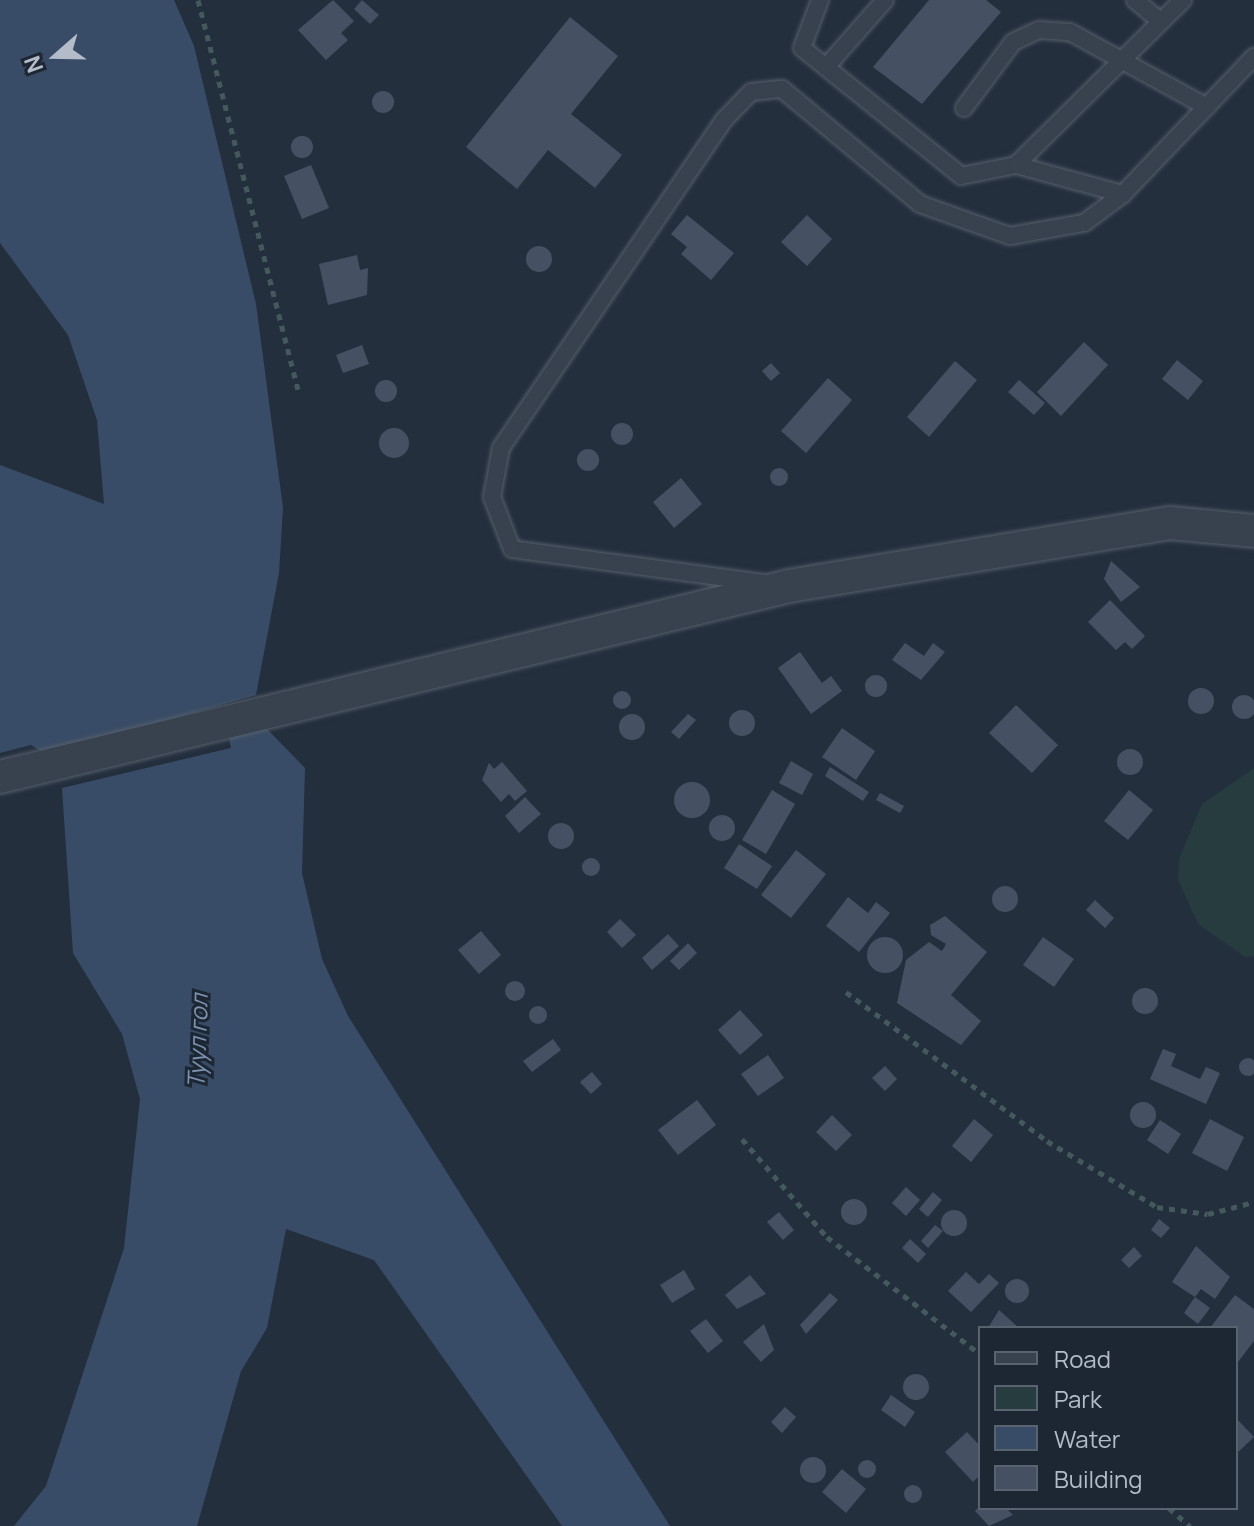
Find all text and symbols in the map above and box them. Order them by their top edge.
north arrow [16,16,96,96]
text: N [17,52,50,77]
water label: Туул гол [181,993,213,1089]
legend [978,1326,1238,1510]
text: Road [1054,1342,1111,1375]
text: Park [1054,1382,1102,1415]
text: Water [1054,1422,1121,1455]
text: Building [1054,1462,1142,1495]

